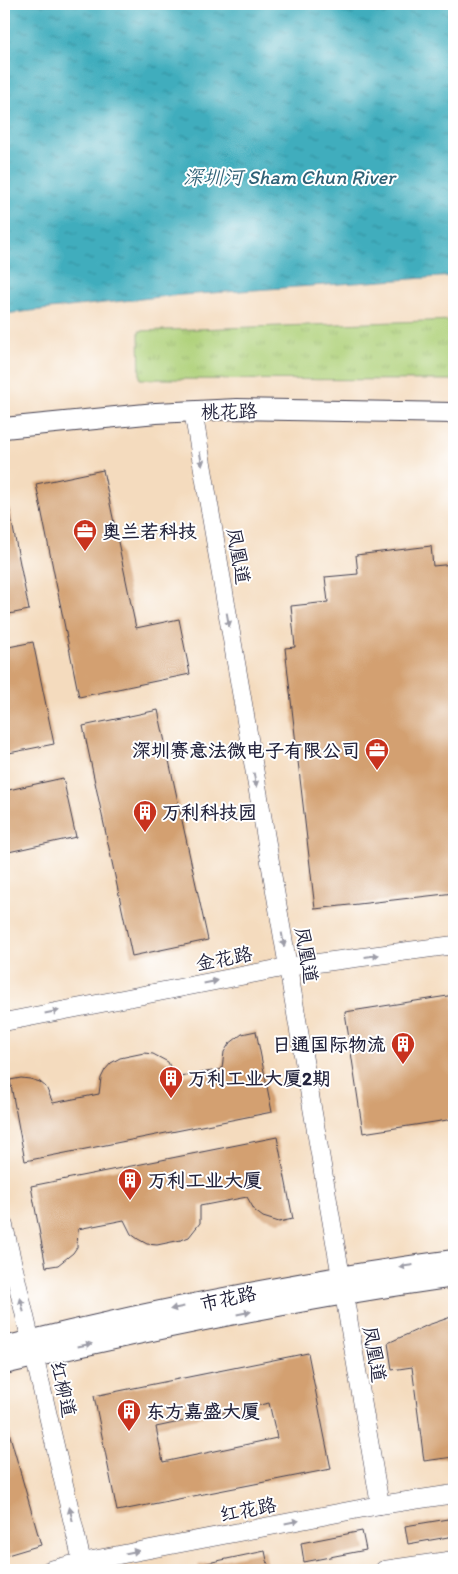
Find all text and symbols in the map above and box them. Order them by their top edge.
water label: 深圳河 Sham Chun River [183,165,397,189]
street label: 桃花路 [200,400,258,423]
one-way arrow [197,452,205,468]
office icon: 奥兰若科技 [72,518,98,552]
place label: 奥兰若科技 [102,520,197,543]
street label: 凤凰道 [222,526,255,586]
one-way arrow [225,612,233,628]
office icon: 深圳赛意法微电子有限公司 [364,737,390,771]
place label: 深圳赛意法微电子有限公司 [132,739,360,762]
one-way arrow [252,772,260,788]
building icon: 万利科技园 [132,799,158,833]
place label: 万利科技园 [162,801,257,824]
street label: 凤凰道 [290,925,323,985]
one-way arrow [279,932,287,948]
street label: 金花路 [194,942,254,975]
one-way arrow [364,952,380,960]
one-way arrow [204,977,220,985]
one-way arrow [44,1008,60,1016]
building icon: 日通国际物流 [390,1031,416,1065]
place label: 日通国际物流 [272,1033,386,1056]
building icon: 万利工业大厦2期 [158,1065,184,1099]
place label: 万利工业大厦2期 [188,1067,331,1090]
building icon: 万利工业大厦 [117,1167,143,1201]
place label: 万利工业大厦 [148,1169,262,1192]
one-way arrow [398,1263,414,1271]
street label: 市花路 [198,1281,258,1316]
one-way arrow [18,1297,26,1312]
one-way arrow [169,1305,185,1313]
one-way arrow [237,1308,253,1316]
street label: 凤凰道 [358,1324,391,1384]
one-way arrow [78,1341,93,1349]
street label: 红柳道 [46,1359,81,1419]
building icon: 东方嘉盛大厦 [116,1398,142,1432]
place label: 东方嘉盛大厦 [146,1400,260,1423]
street label: 红花路 [218,1493,278,1526]
one-way arrow [67,1507,75,1522]
one-way arrow [284,1518,299,1526]
one-way arrow [124,1548,140,1556]

